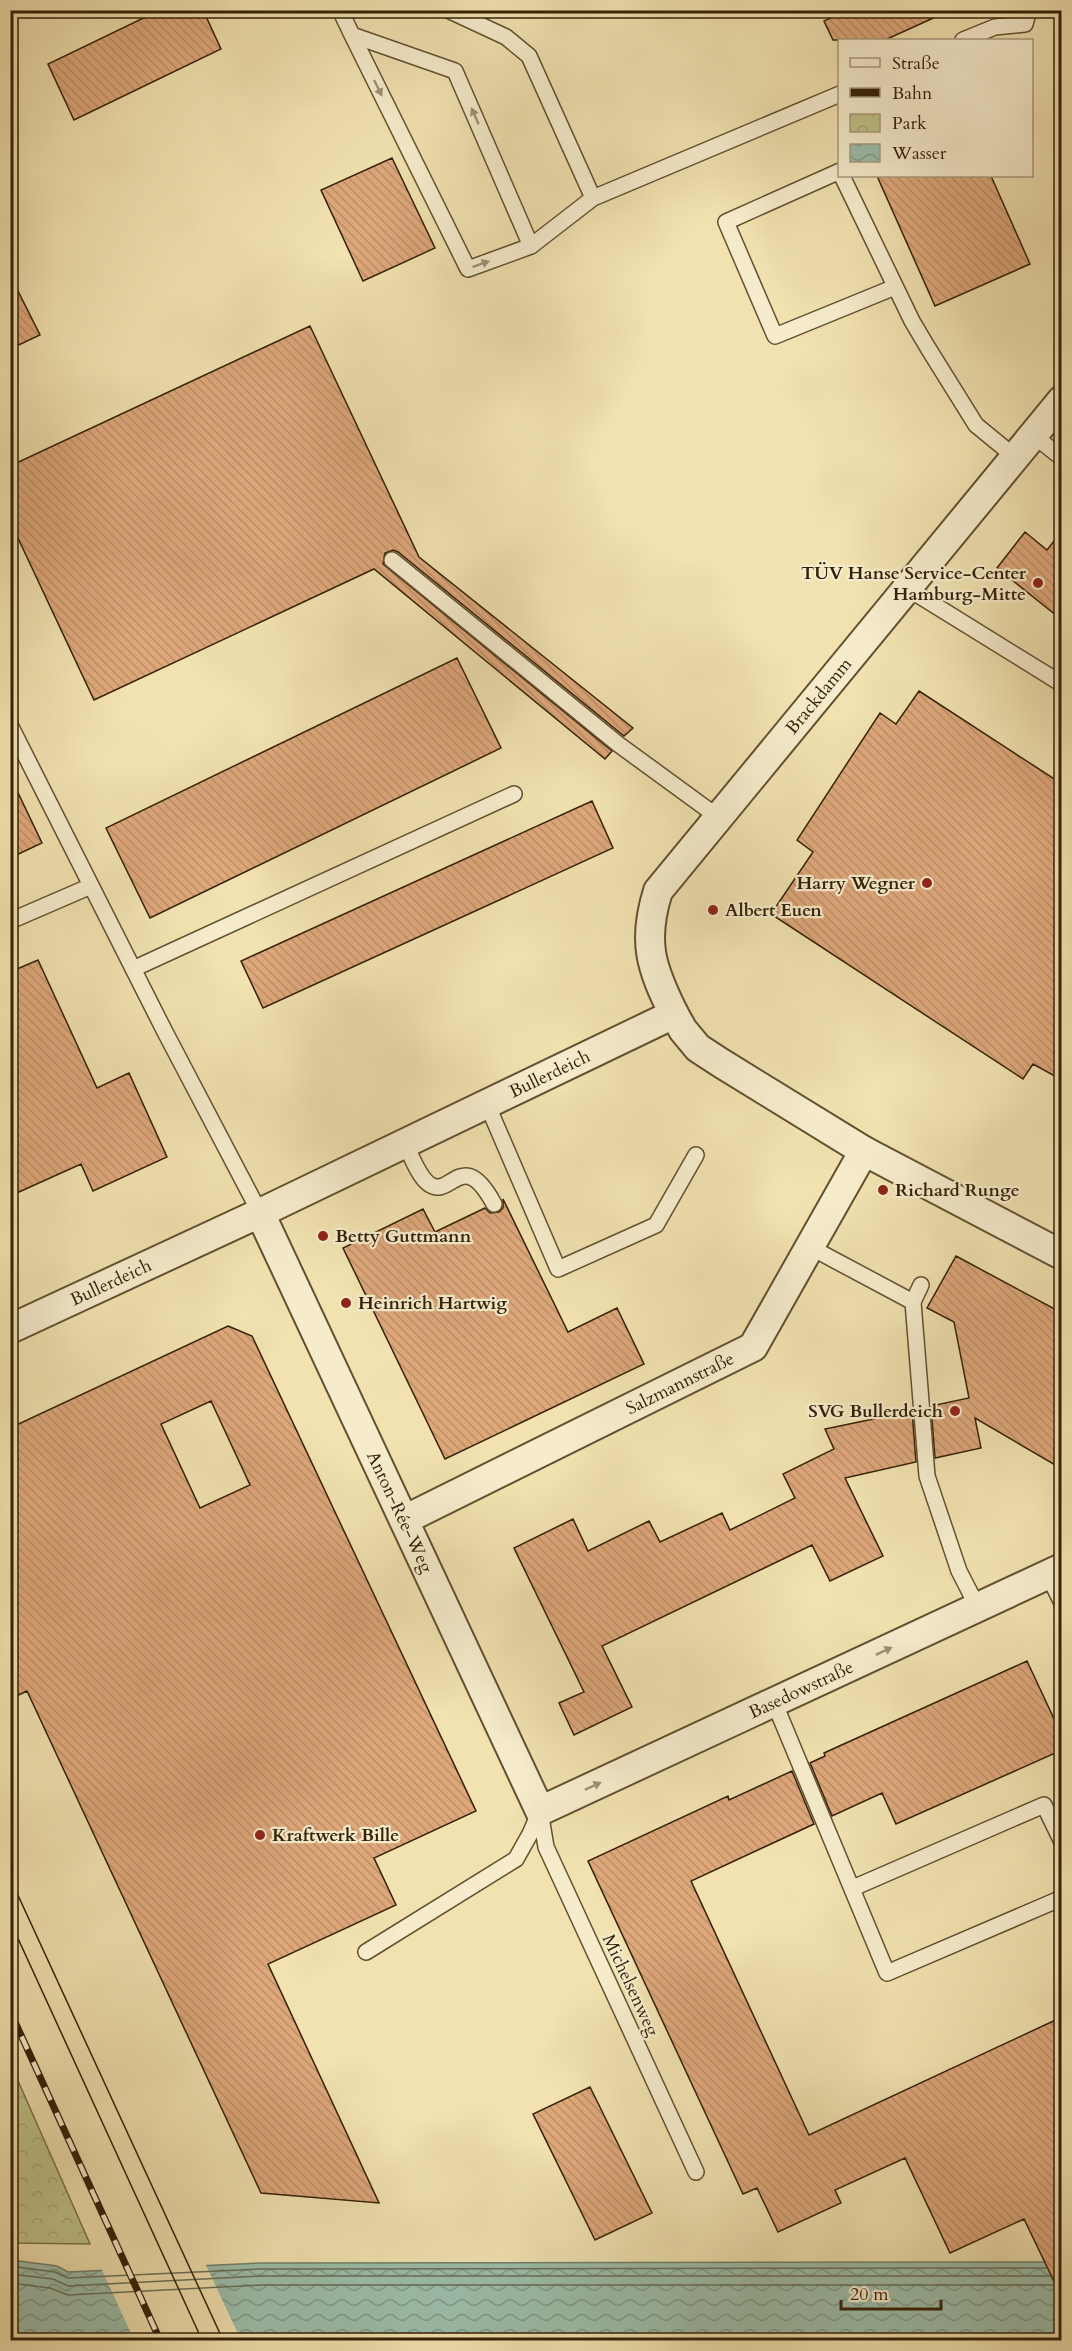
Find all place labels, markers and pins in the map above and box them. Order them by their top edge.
place label: TÜV Hanse Service-Center Hamburg-Mitte [801,561,1027,607]
marker: TÜV Hanse Service-Center Hamburg-Mitte [1031,576,1045,590]
place label: Harry Wegner [796,871,916,896]
marker: Harry Wegner [920,876,934,890]
place label: Albert Euen [725,898,822,923]
marker: Albert Euen [706,903,720,917]
place label: Richard Runge [895,1178,1020,1203]
marker: Richard Runge [876,1183,890,1197]
place label: Betty Guttmann [335,1224,472,1249]
marker: Betty Guttmann [316,1229,330,1243]
place label: Heinrich Hartwig [358,1291,507,1316]
marker: Heinrich Hartwig [339,1296,353,1310]
place label: SVG Bullerdeich [808,1399,943,1424]
marker: SVG Bullerdeich [948,1404,962,1418]
place label: Kraftwerk Bille [272,1823,399,1848]
marker: Kraftwerk Bille [253,1828,267,1842]

